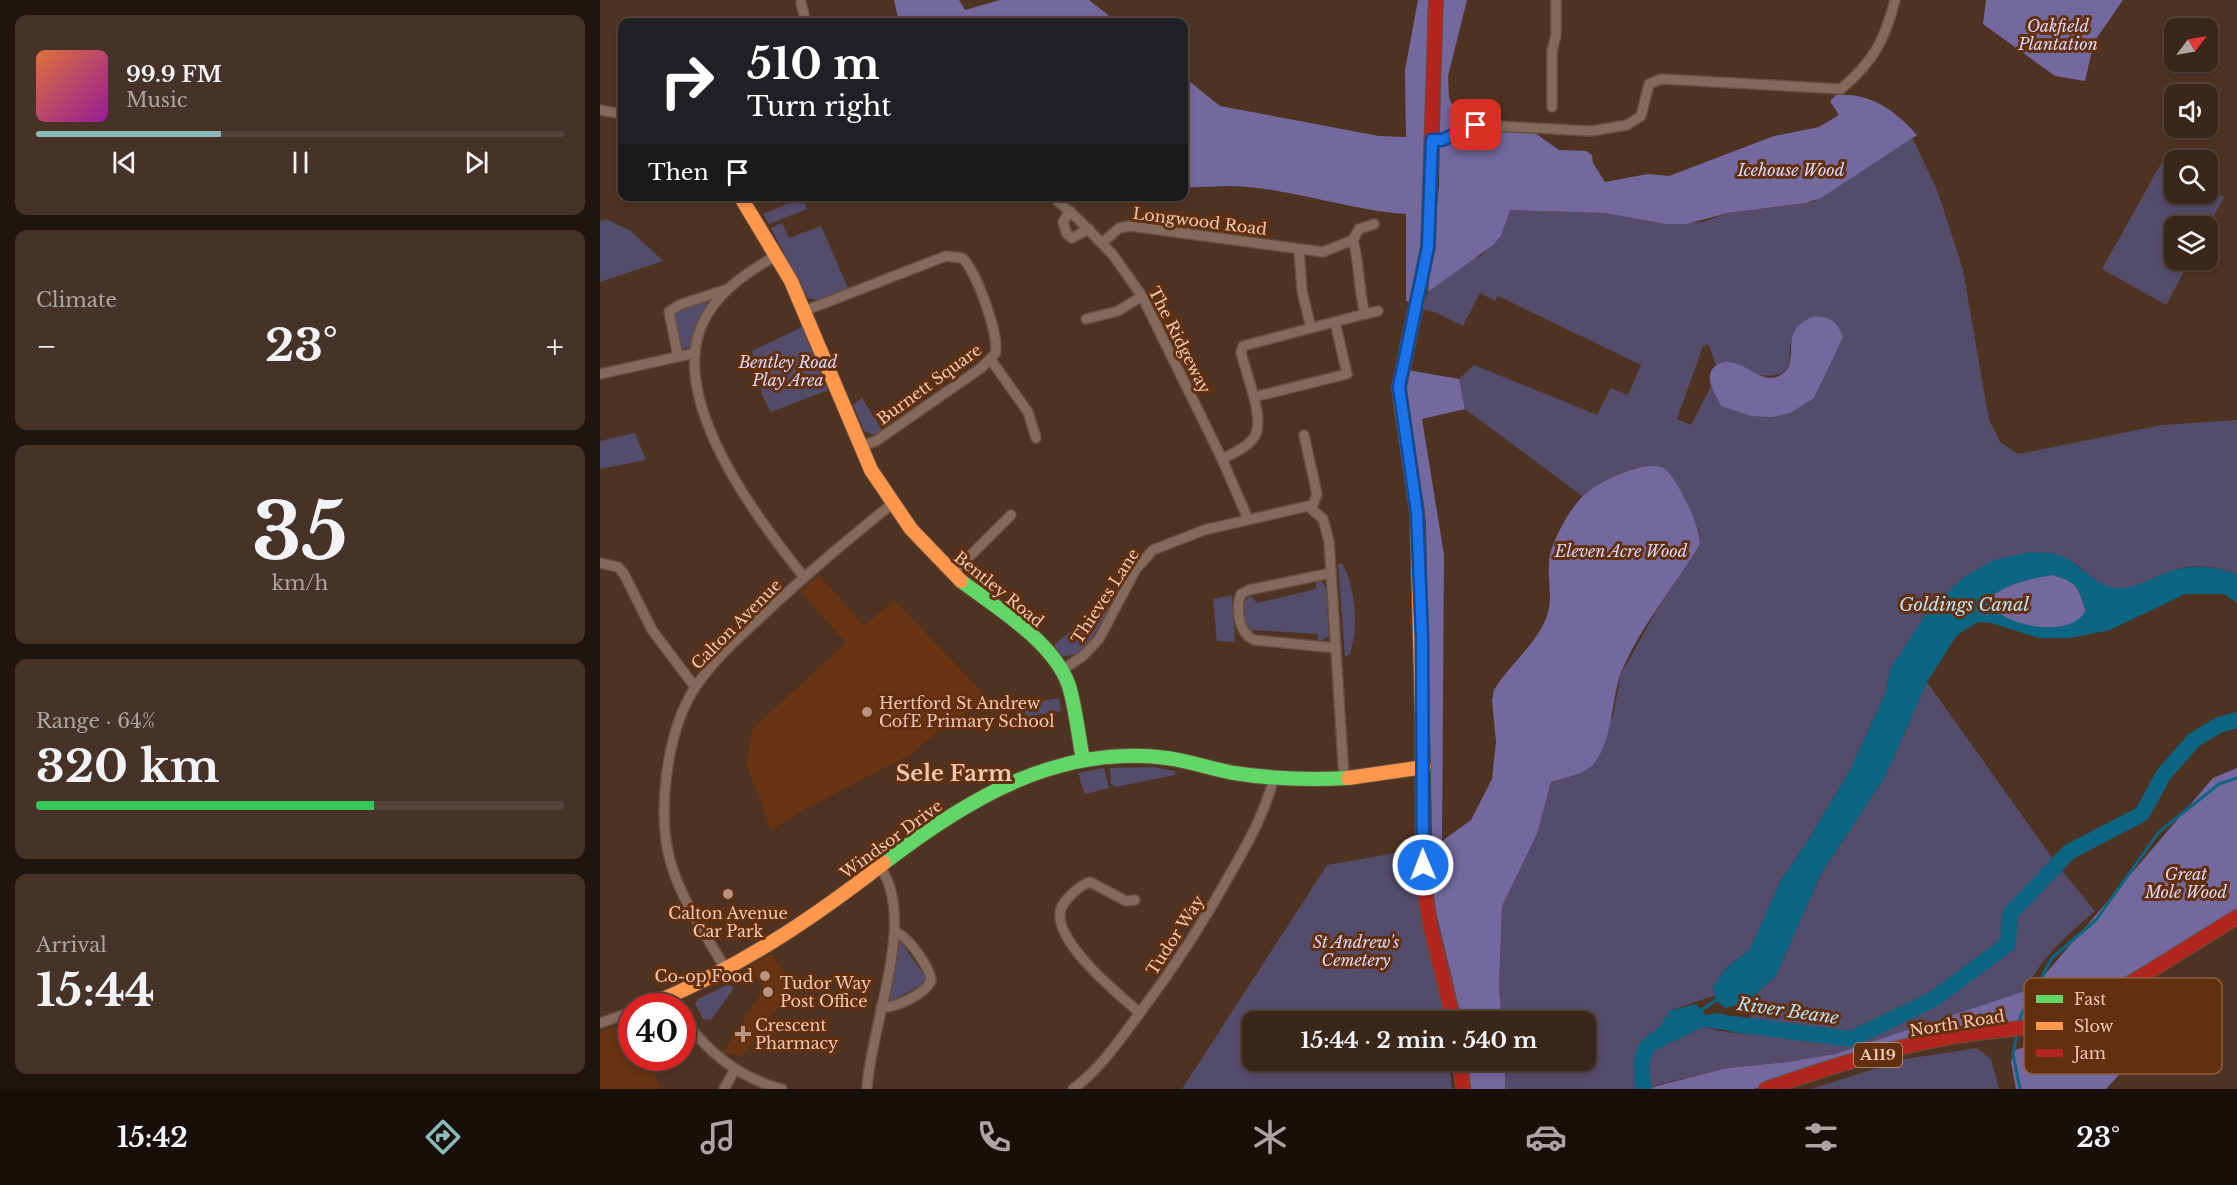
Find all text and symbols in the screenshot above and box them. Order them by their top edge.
park label: Oakfield Plantation [2017,16,2098,54]
north arrow [2164,18,2218,72]
map controls [2164,18,2218,270]
text: 510 m [747,38,880,90]
icon: right [648,42,726,120]
text: 99.9 FM [126,61,222,88]
button: sound [2164,84,2218,138]
text: Music [126,88,187,112]
text: Turn right [747,90,891,123]
pin [1450,99,1501,150]
icon: arrive [1459,108,1492,141]
icon: previous [108,146,141,179]
icon: pause [284,146,317,179]
icon: next [460,146,493,179]
button: search [2164,150,2218,204]
icon: arrive [721,156,754,189]
text: Then [648,159,709,186]
park label: Icehouse Wood [1737,160,1845,180]
street label: Longwood Road [1132,203,1268,239]
button: layers [2164,216,2218,270]
street label: The Ridgeway [1144,283,1216,397]
text: Climate [36,288,117,312]
text: 23° [265,317,338,373]
text: − [36,326,57,367]
text: + [546,326,564,367]
street label: Burnett Square [873,339,985,429]
park label: Bentley Road Play Area [738,352,838,390]
text: 35 [252,483,348,580]
park label: Eleven Acre Wood [1554,541,1688,561]
street label: Thieves Lane [1067,545,1143,647]
street label: Bentley Road [950,547,1048,631]
text: km/h [272,571,328,595]
street label: Calton Avenue [687,575,785,673]
water label: Goldings Canal [1899,594,2029,616]
place label: Hertford St Andrew CofE Primary School [879,693,1054,731]
marker: Hertford St Andrew CofE Primary School [860,705,874,719]
text: Range · 64% [36,709,155,733]
text: 320 km [36,738,220,794]
district label: Sele Farm [896,760,1012,787]
street label: Windsor Drive [835,795,946,883]
position arrow [1391,833,1455,897]
park label: Great Mole Wood [2144,864,2227,902]
marker: Calton Avenue Car Park [721,887,735,901]
street label: Tudor Way [1142,891,1209,979]
place label: Calton Avenue Car Park [668,903,788,941]
park label: St Andrew's Cemetery [1313,932,1399,970]
text: Arrival [36,933,107,957]
text: 15:44 [36,962,155,1018]
place label: Co-op Food [655,966,753,986]
marker: Co-op Food [758,969,772,983]
place label: Tudor Way Post Office [780,973,872,1011]
legend [2024,978,2222,1074]
marker: Tudor Way Post Office [761,985,775,999]
text: Fast [2074,989,2106,1009]
speed limit sign: 40 [618,993,696,1071]
water label: River Beane [1735,993,1840,1029]
street label: North Road [1908,1006,2006,1040]
place label: Crescent Pharmacy [755,1015,839,1053]
text: Slow [2074,1016,2114,1036]
marker: Crescent Pharmacy [736,1027,750,1041]
text: 15:44 · 2 min · 540 m [1301,1027,1537,1054]
road number: A119 [1854,1043,1902,1067]
text: Jam [2072,1043,2106,1063]
icon: directions [422,1116,464,1158]
icon: music [697,1116,739,1158]
icon: phone [973,1116,1015,1158]
icon: climate [1249,1116,1291,1158]
icon: car [1525,1116,1567,1158]
icon: filters [1800,1116,1842,1158]
text: 15:42 [117,1121,188,1154]
text: 23° [2076,1121,2120,1154]

